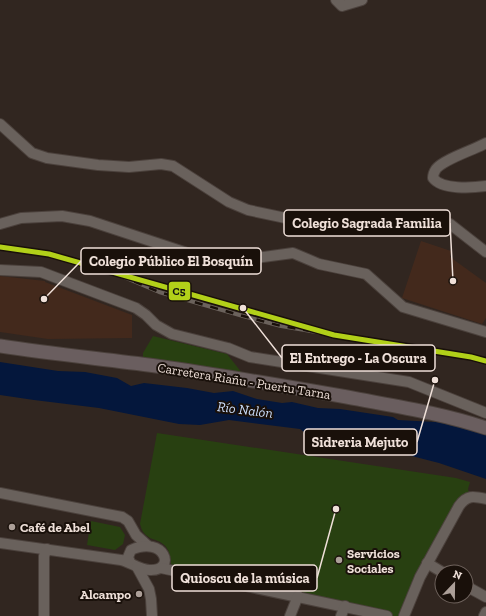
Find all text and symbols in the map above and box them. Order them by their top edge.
callout: Colegio Sagrada Familia [284,210,450,236]
text: Colegio Sagrada Familia [292,215,442,232]
callout: Colegio Público El Bosquín [81,248,261,274]
text: Colegio Público El Bosquín [89,253,254,270]
line badge: C5 [168,281,191,301]
text: C5 [173,285,186,298]
callout: El Entrego - La Oscura [282,345,435,371]
text: El Entrego - La Oscura [290,350,426,367]
street label: Carretera Riañu - Puertu Tarna [157,360,332,402]
water label: Río Nalón [216,398,274,422]
callout: Sidreria Mejuto [304,429,417,455]
text: Sidreria Mejuto [312,434,409,451]
place label: Café de Abel [20,520,90,535]
marker: Café de Abel [7,522,17,532]
place label: Servicios Sociales [347,546,400,576]
marker: Servicios Sociales [334,555,344,565]
north arrow [434,564,474,604]
callout: Quioscu de la música [172,565,317,591]
text: N [451,568,464,583]
text: Quioscu de la música [180,570,310,587]
place label: Alcampo [80,587,131,602]
marker: Alcampo [134,589,144,599]

